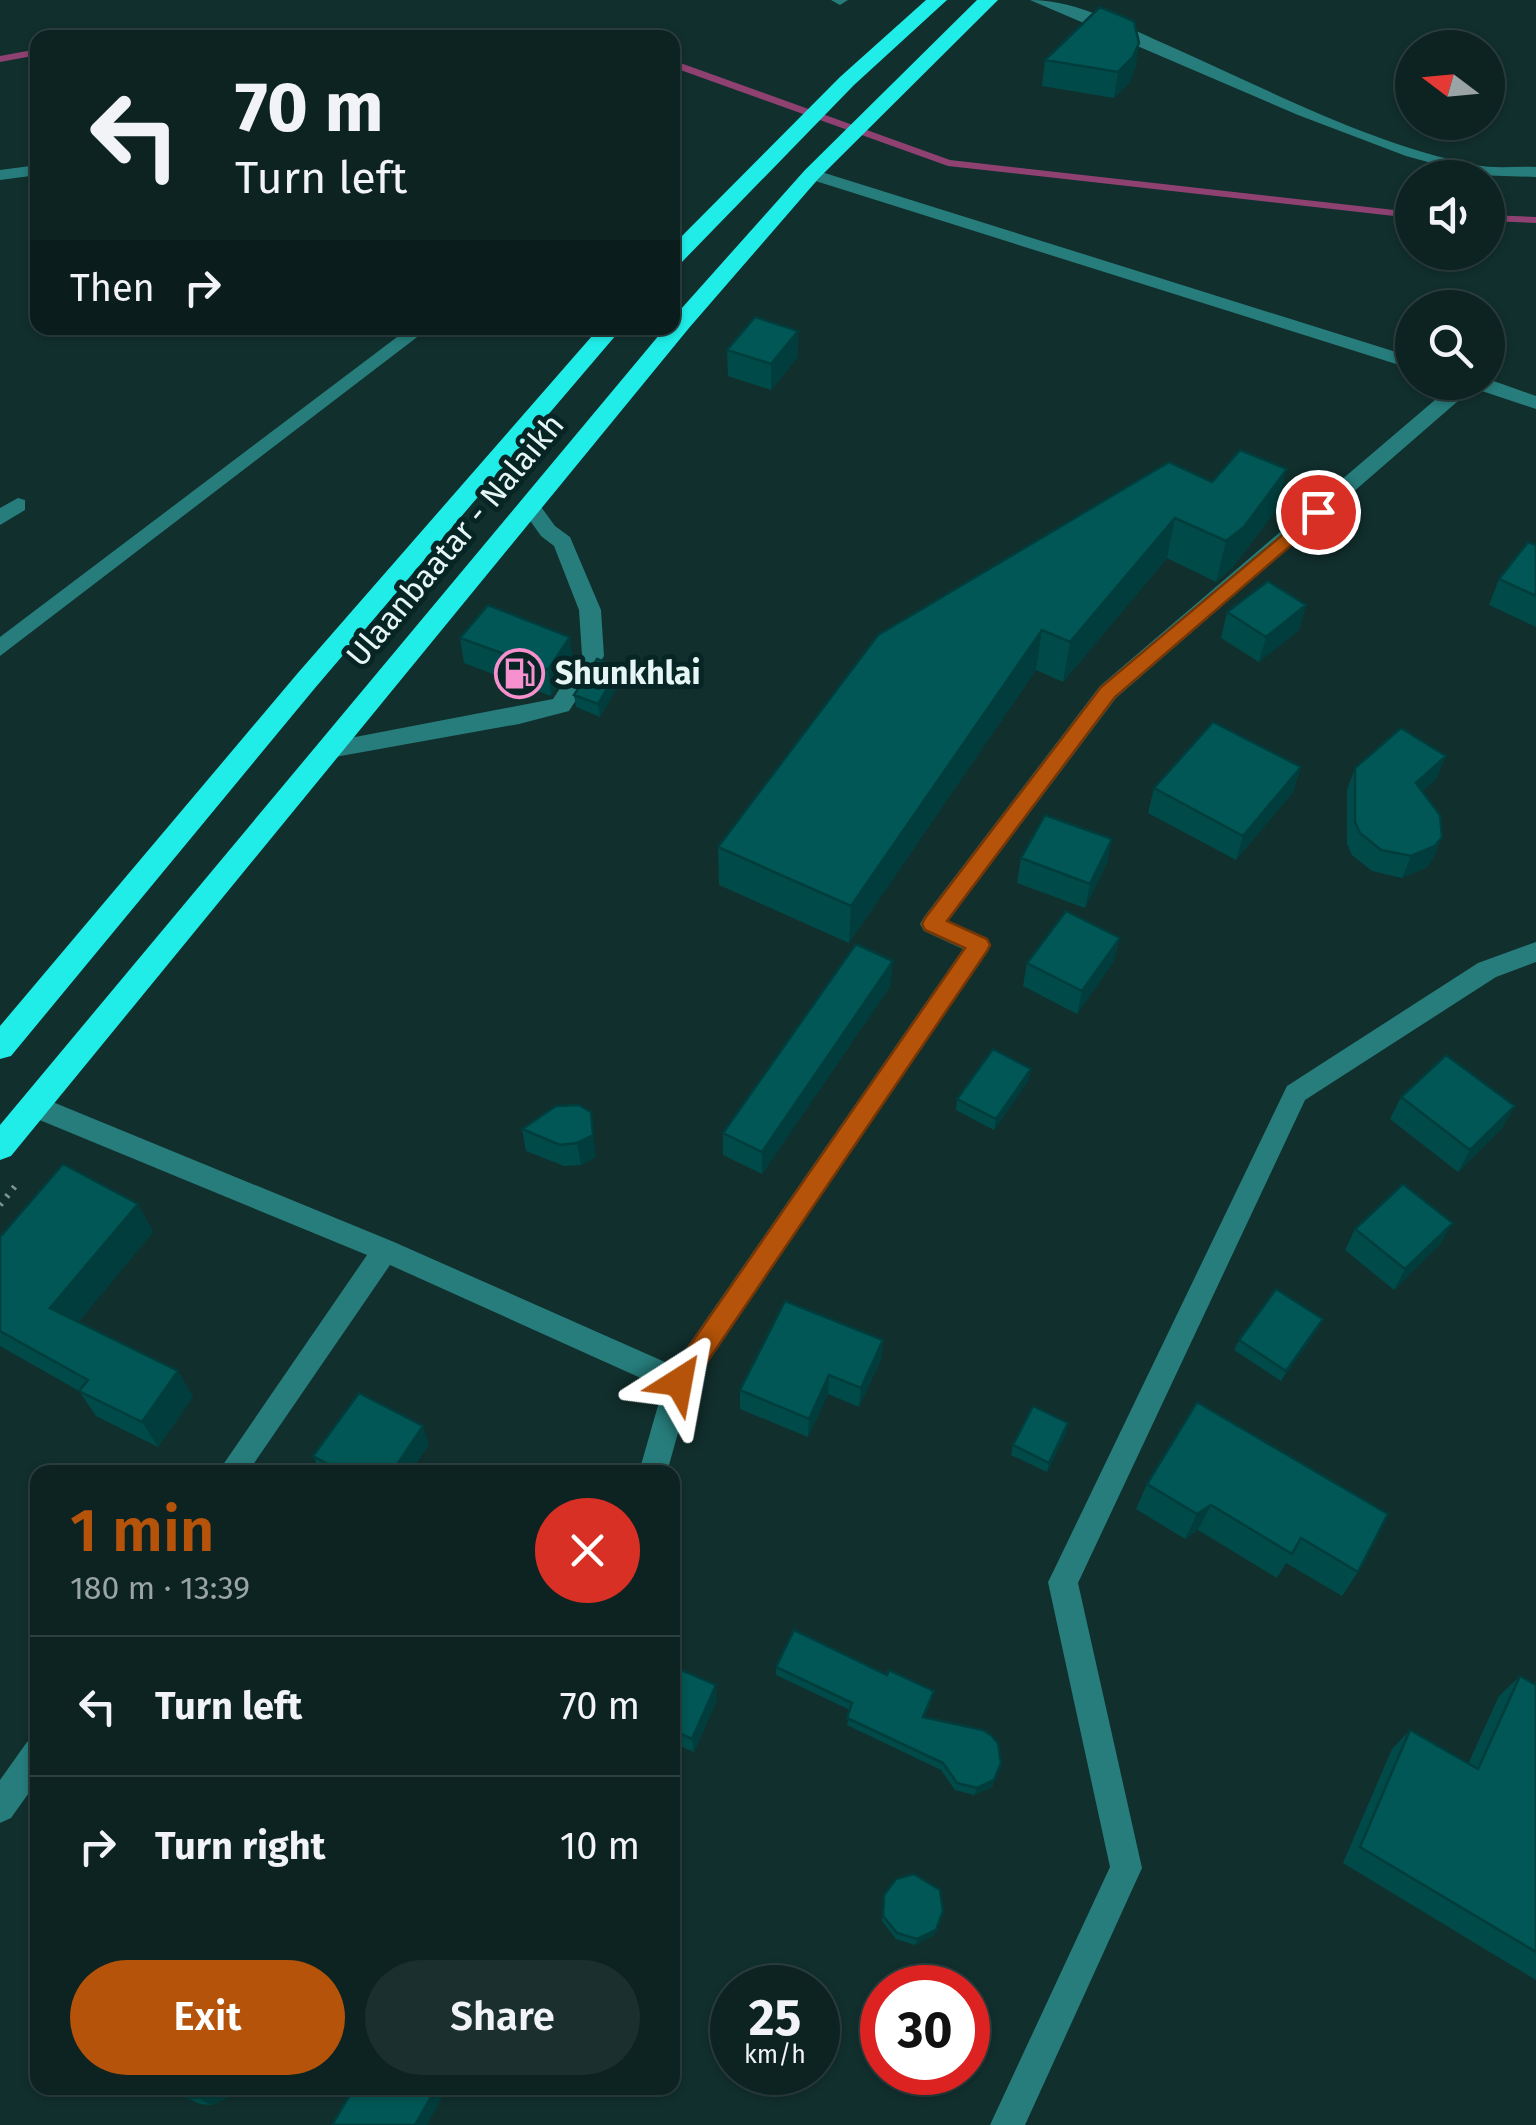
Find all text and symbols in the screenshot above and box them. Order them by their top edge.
north arrow [1395,30,1505,140]
map controls [1395,30,1505,400]
text: 70 m [235,66,384,150]
icon: left [70,70,200,200]
text: Turn left [235,151,407,205]
button: sound [1395,160,1505,270]
icon: right [175,260,230,315]
text: Then [70,265,155,311]
button: search [1395,290,1505,400]
street label: Ulaanbaatar - Nalaikh [338,406,572,674]
pin [1276,470,1361,555]
icon: arrive [1291,485,1346,540]
fuel station icon: Shunkhlai [494,647,546,699]
place label: Shunkhlai [555,654,701,692]
position arrow [627,1330,731,1434]
text: 1 min [70,1495,215,1567]
button: close [535,1498,640,1603]
text: 180 m · 13:39 [70,1569,250,1607]
icon: left [70,1679,125,1734]
text: Turn left [155,1683,302,1729]
text: 70 m [560,1683,640,1729]
icon: right [70,1819,125,1874]
text: Turn right [155,1823,325,1869]
text: 10 m [560,1823,640,1869]
button: Exit [70,1960,345,2075]
button: Share [365,1960,640,2075]
speed limit sign: 30 [860,1965,990,2095]
text: 25 [749,1988,801,2048]
text: km/h [744,2040,806,2070]

